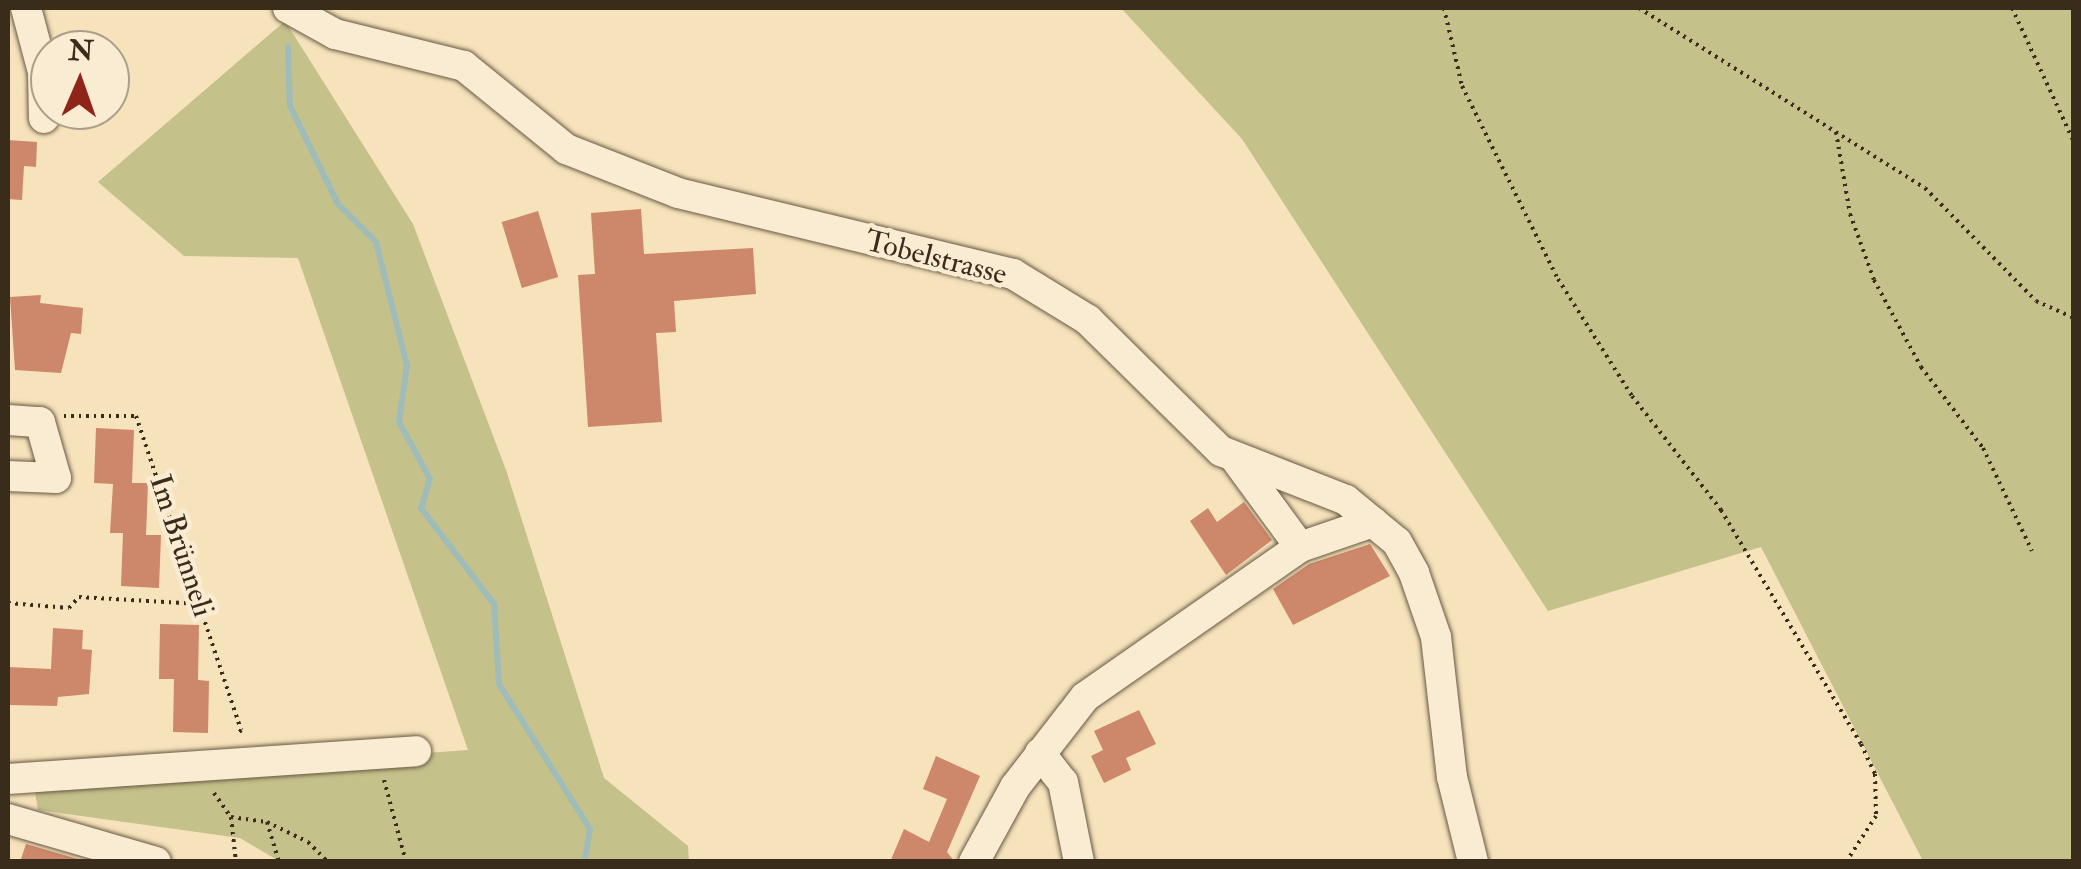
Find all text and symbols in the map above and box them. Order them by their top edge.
north arrow [30,30,130,130]
text: N [68,34,94,69]
street label: Tobelstrasse [862,223,1010,293]
street label: Im Brünneli [141,471,221,621]

